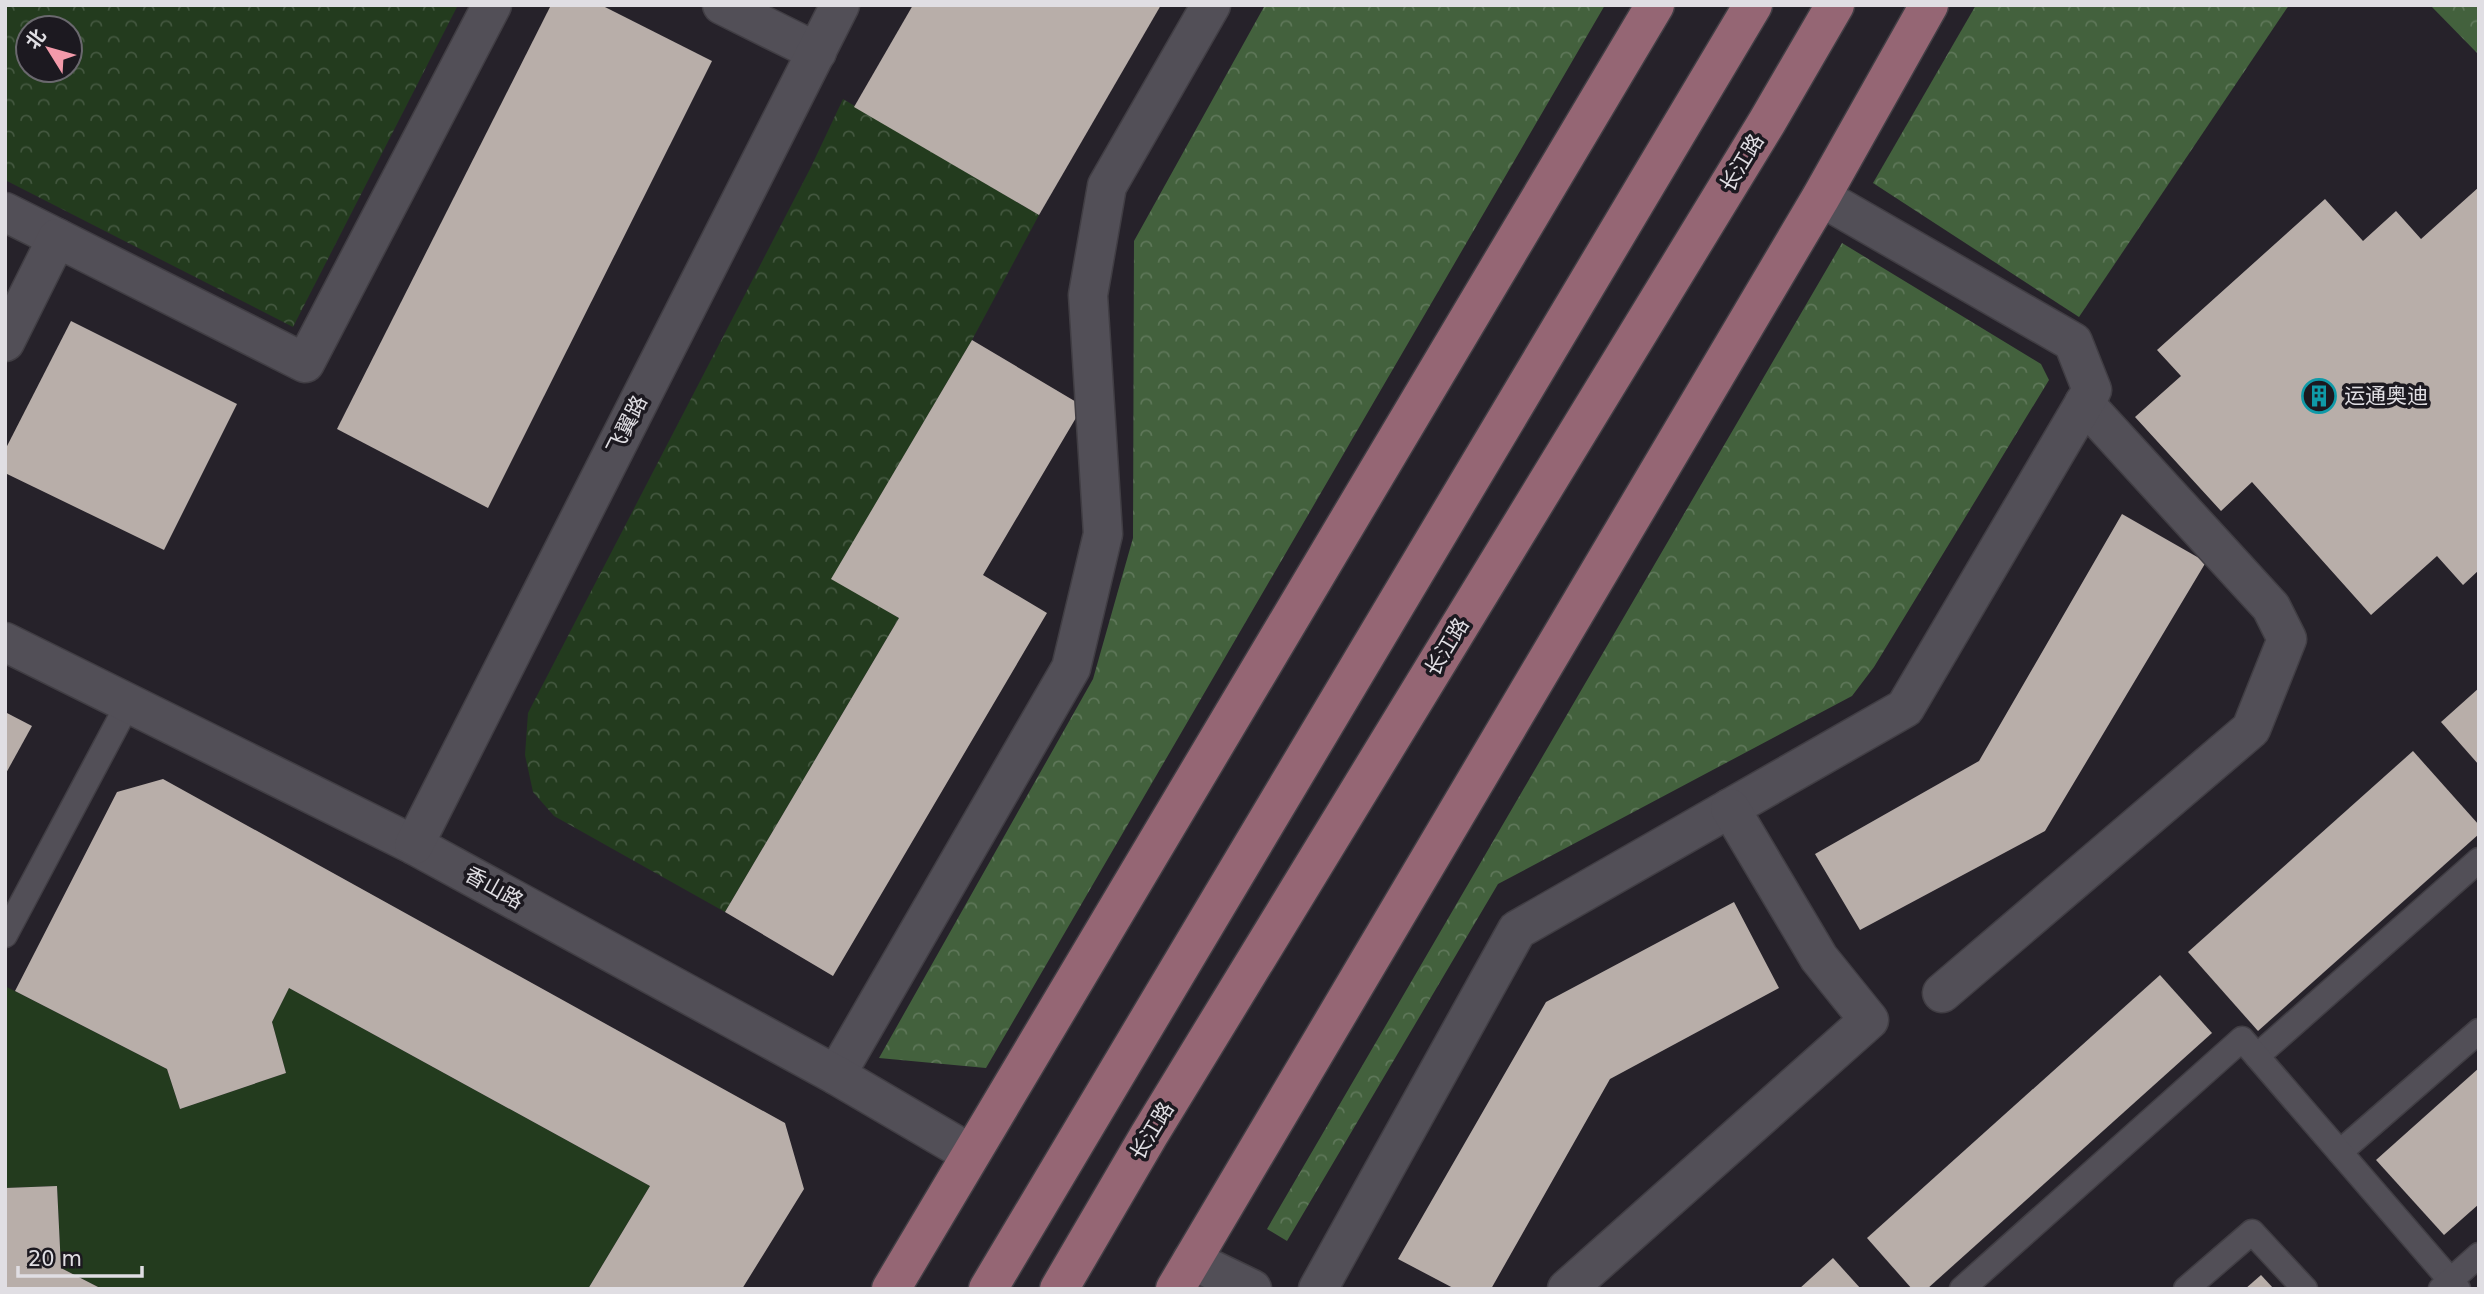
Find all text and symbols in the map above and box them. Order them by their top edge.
north arrow [14,14,84,84]
text: 北 [21,25,50,53]
street label: 长江路 [1715,130,1769,196]
building icon: 运通奥迪 [2300,377,2338,415]
place label: 运通奥迪 [2344,384,2428,408]
street label: 飞翼路 [602,391,652,459]
street label: 长江路 [1420,614,1474,680]
street label: 香山路 [461,862,527,914]
street label: 长江路 [1125,1098,1179,1164]
scale bar [18,1234,142,1278]
text: 20 m [28,1247,82,1271]

